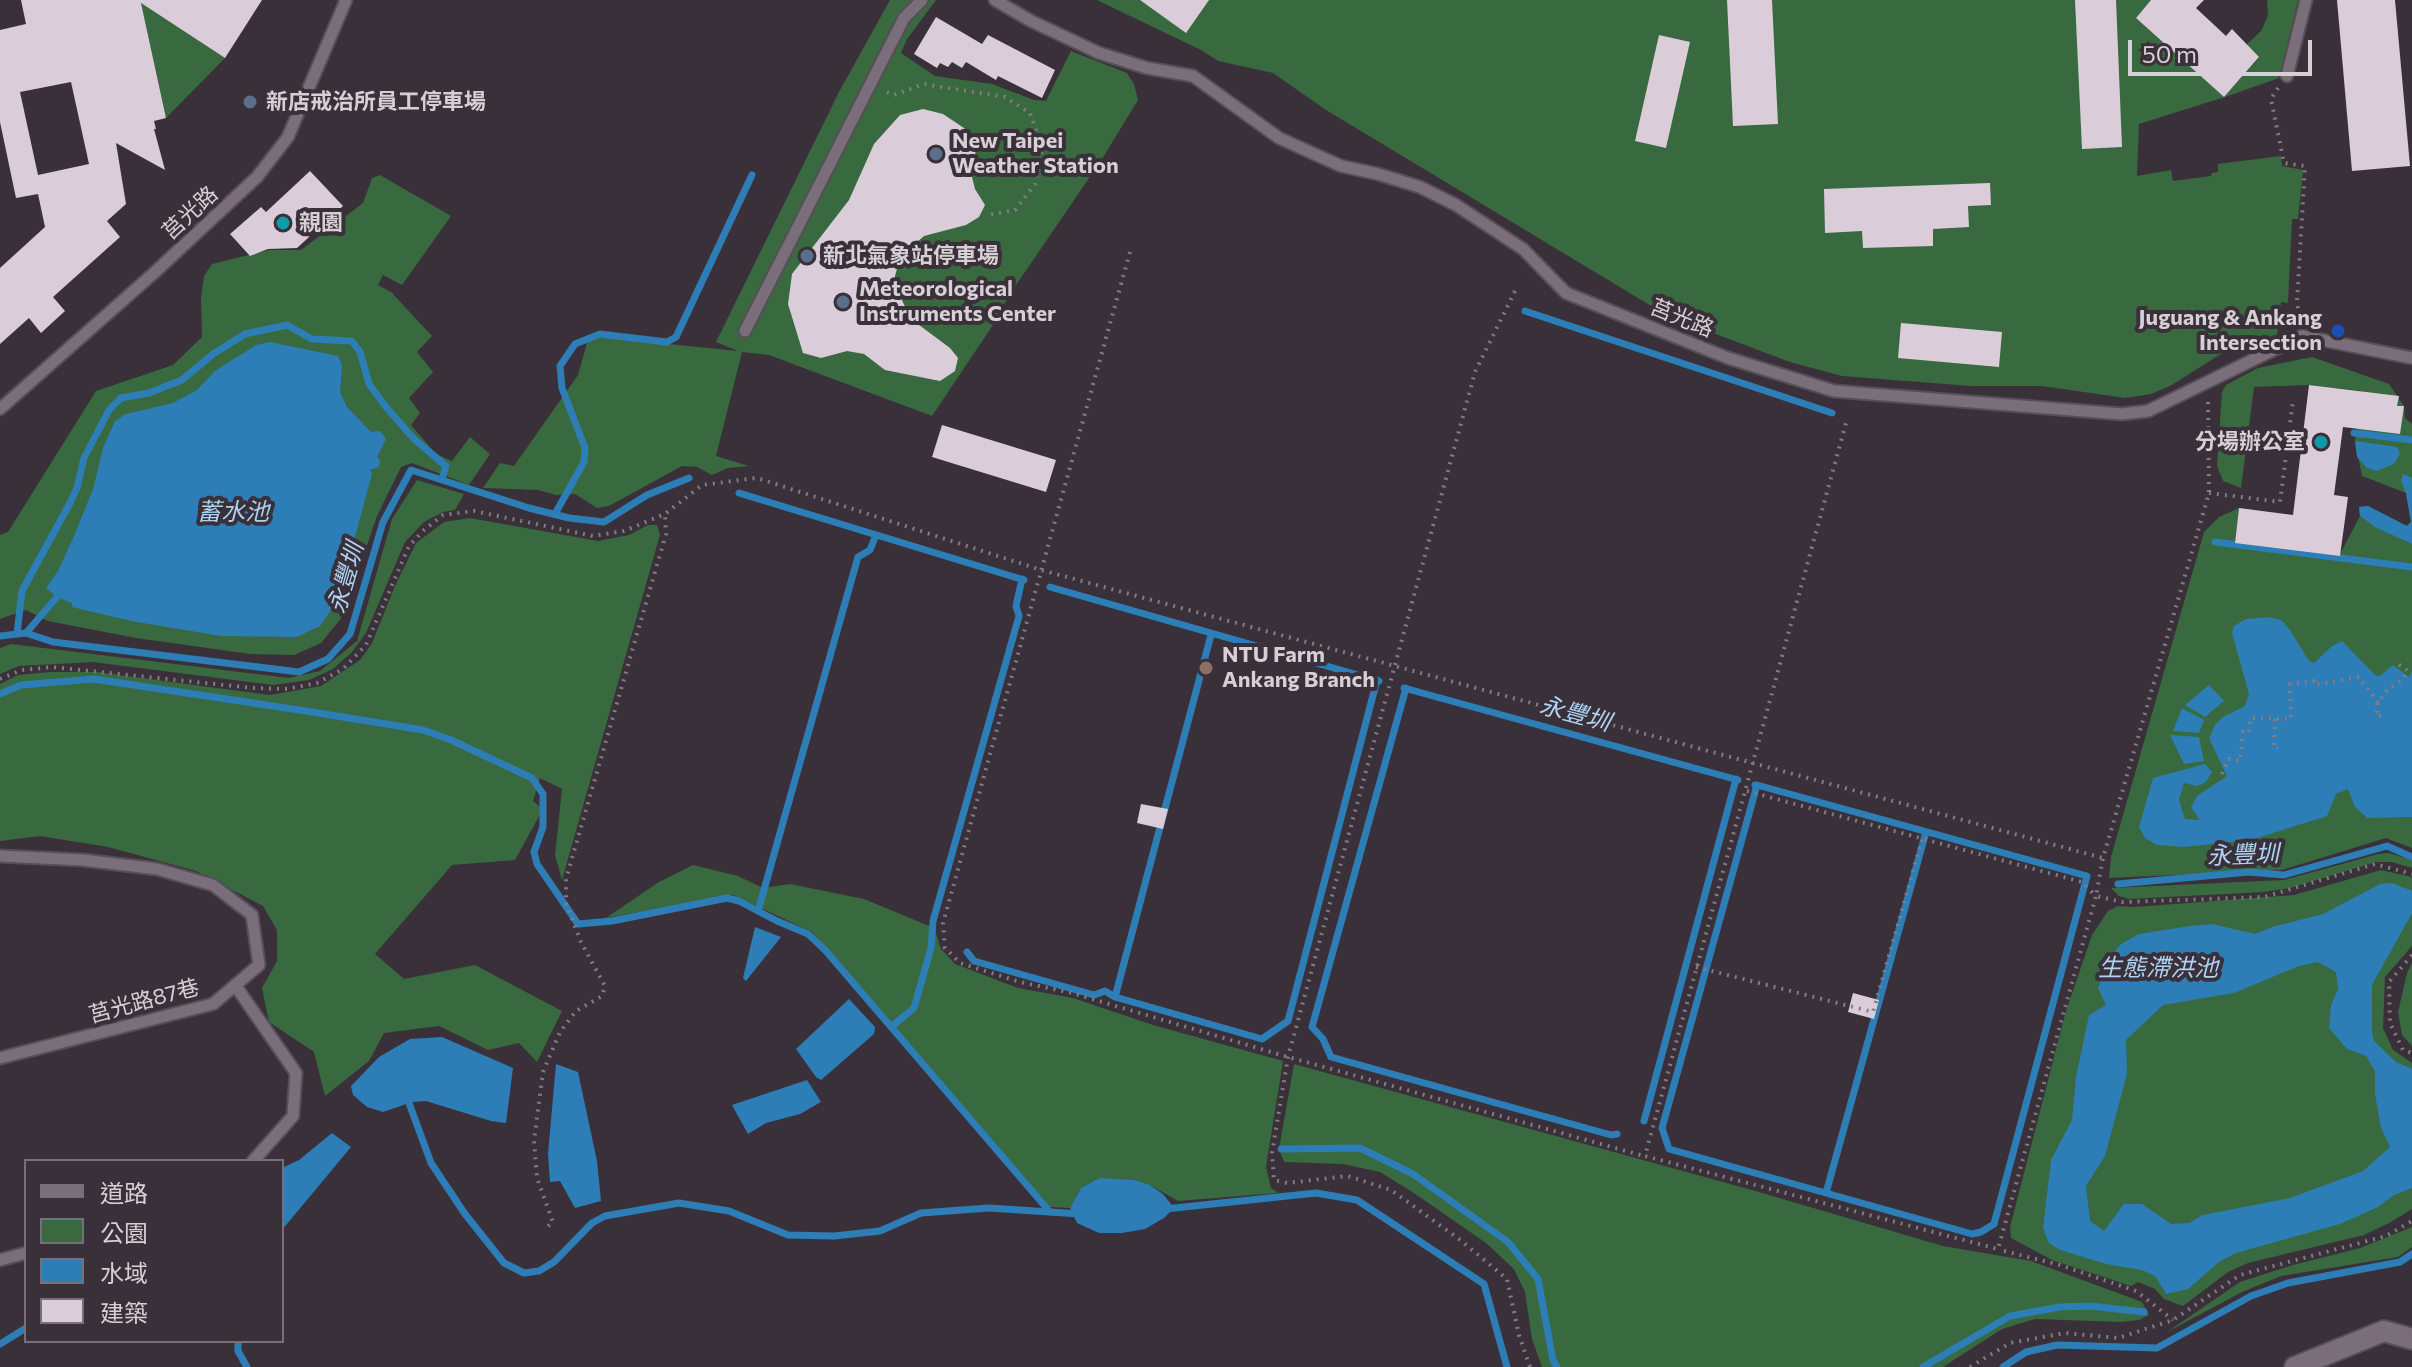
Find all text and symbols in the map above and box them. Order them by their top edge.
scale bar [2132,24,2316,74]
text: 50 m [2142,39,2197,68]
place label: 新店戒治所員工停車場 [266,89,486,115]
marker: 新店戒治所員工停車場 [241,93,259,111]
place label: New Taipei Weather Station [952,128,1119,180]
marker: New Taipei Weather Station [927,145,945,163]
street label: 莒光路 [157,181,223,245]
place label: 親園 [299,210,343,236]
marker: 親園 [274,214,292,232]
place label: 新北氣象站停車場 [823,243,999,269]
marker: 新北氣象站停車場 [798,247,816,265]
place label: Meteorological Instruments Center [859,276,1056,328]
marker: Meteorological Instruments Center [834,293,852,311]
street label: 莒光路 [1646,293,1718,343]
place label: Juguang & Ankang Intersection [2139,305,2322,356]
marker: Juguang & Ankang Intersection [2329,322,2347,340]
place label: 分場辦公室 [2195,429,2305,455]
marker: 分場辦公室 [2312,433,2330,451]
water label: 蓄水池 [197,498,269,526]
water label: 永豐圳 [322,539,370,617]
place label: NTU Farm Ankang Branch [1222,642,1375,694]
marker: NTU Farm Ankang Branch [1197,659,1215,677]
water label: 永豐圳 [1536,691,1614,737]
water label: 永豐圳 [2207,839,2279,871]
water label: 生態滯洪池 [2098,954,2218,982]
street label: 莒光路87巷 [86,974,202,1028]
legend [24,1159,284,1343]
text: 道路 [100,1178,148,1207]
text: 公園 [100,1218,148,1247]
text: 水域 [100,1258,148,1287]
text: 建築 [100,1298,148,1327]

